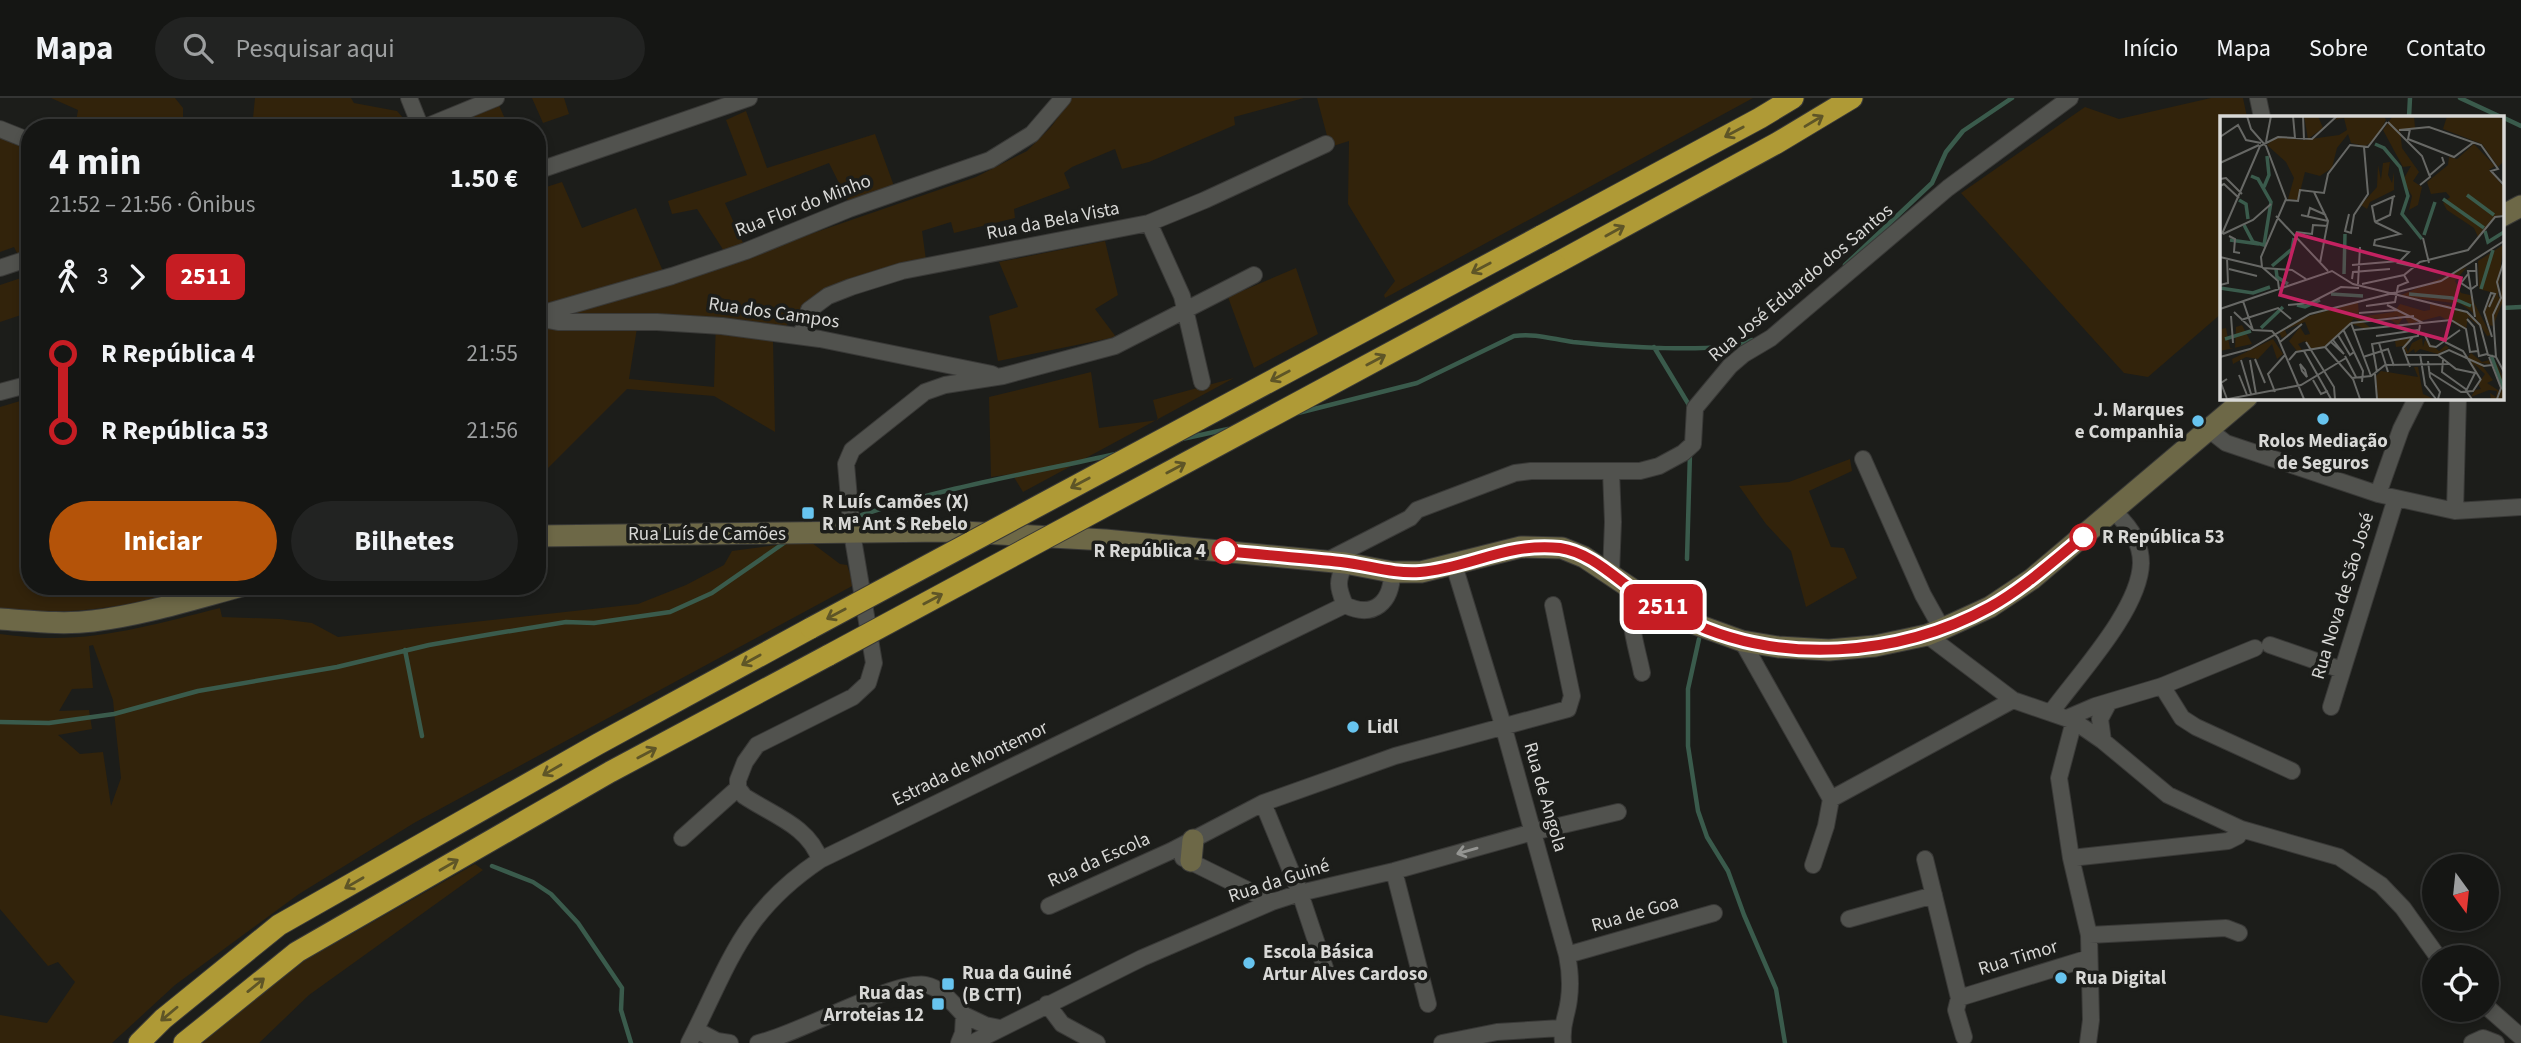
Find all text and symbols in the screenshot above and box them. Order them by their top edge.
search box [155,17,645,80]
text: Mapa [35,25,113,72]
icon: search [179,29,217,67]
text: Pesquisar aqui [235,30,395,67]
text: Início [2123,31,2178,66]
text: Mapa [2216,31,2271,66]
text: Sobre [2309,31,2368,66]
text: Contato [2406,31,2486,66]
one-way arrow [1803,114,1823,128]
inset map [2220,116,2504,399]
one-way arrow [1724,126,1745,139]
text: 4 min [49,135,141,189]
text: 1.50 € [450,160,518,197]
street label: Rua Flor do Minho [731,168,875,244]
text: 21:52 – 21:56 · Ônibus [49,188,255,221]
street label: Rua da Bela Vista [984,195,1122,247]
street label: Rua José Eduardo dos Santos [1703,198,1899,368]
one-way arrow [1604,224,1625,237]
icon: walk [49,258,87,296]
icon: forward [118,258,156,296]
text: 2511 [180,259,231,294]
text: 3 [97,260,108,293]
one-way arrow [1471,261,1491,275]
street label: Rua dos Campos [707,290,841,336]
text: R República 4 [101,335,255,372]
text: 21:55 [467,337,518,370]
one-way arrow [1365,353,1386,367]
one-way arrow [1270,369,1291,383]
place label: J. Marques e Companhia [2075,397,2184,446]
marker: Rolos Mediação de Seguros [2315,411,2331,427]
text: R República 53 [101,412,269,449]
marker: J. Marques e Companhia [2190,413,2206,429]
text: 21:56 [467,414,518,447]
place label: Rolos Mediação de Seguros [2258,428,2388,477]
one-way arrow [1165,461,1186,474]
one-way arrow [1070,477,1091,491]
place label: R Luís Camões (X) R Mª Ant S Rebelo [822,489,969,538]
button: Iniciar [49,501,277,581]
button: Bilhetes [291,501,518,581]
marker: R Luís Camões (X) R Mª Ant S Rebelo [800,505,816,521]
street label: Rua Nova de São José [2305,509,2381,683]
street label: Rua Luís de Camões [628,521,786,548]
marker: R República 53 [2070,524,2096,550]
place label: R República 53 [2102,524,2225,551]
place label: R República 4 [1093,538,1206,565]
marker: R República 4 [1212,538,1238,564]
line badge: 2511 [1614,584,1712,630]
text: 2511 [1638,589,1688,624]
one-way arrow [922,592,942,606]
one-way arrow [826,608,847,621]
one-way arrow [741,654,762,668]
street label: Estrada de Montemor [888,714,1053,813]
place label: Lidl [1367,714,1399,741]
marker: Lidl [1345,719,1361,735]
street label: Rua de Angola [1516,739,1574,855]
one-way arrow [636,745,656,759]
one-way arrow [542,763,562,777]
street label: Rua da Escola [1044,825,1154,895]
one-way arrow [1457,845,1479,858]
street label: Rua da Guiné [1225,852,1333,910]
north arrow [2422,854,2499,931]
map controls [2422,854,2499,1022]
one-way arrow [438,858,458,872]
one-way arrow [344,877,365,890]
street label: Rua de Goa [1588,889,1682,939]
street label: Rua Timor [1975,933,2062,983]
place label: Escola Básica Artur Alves Cardoso [1262,939,1428,988]
button: locate [2422,945,2499,1022]
marker: Escola Básica Artur Alves Cardoso [1241,955,1257,971]
place label: Rua da Guiné (B CTT) [962,960,1072,1009]
place label: Rua Digital [2075,965,2167,992]
marker: Rua Digital [2053,970,2069,986]
marker: Rua da Guiné (B CTT) [940,976,956,992]
one-way arrow [247,977,265,993]
place label: Rua das Arroteias 12 [823,980,924,1029]
marker: Rua das Arroteias 12 [930,996,946,1012]
one-way arrow [161,1006,179,1022]

